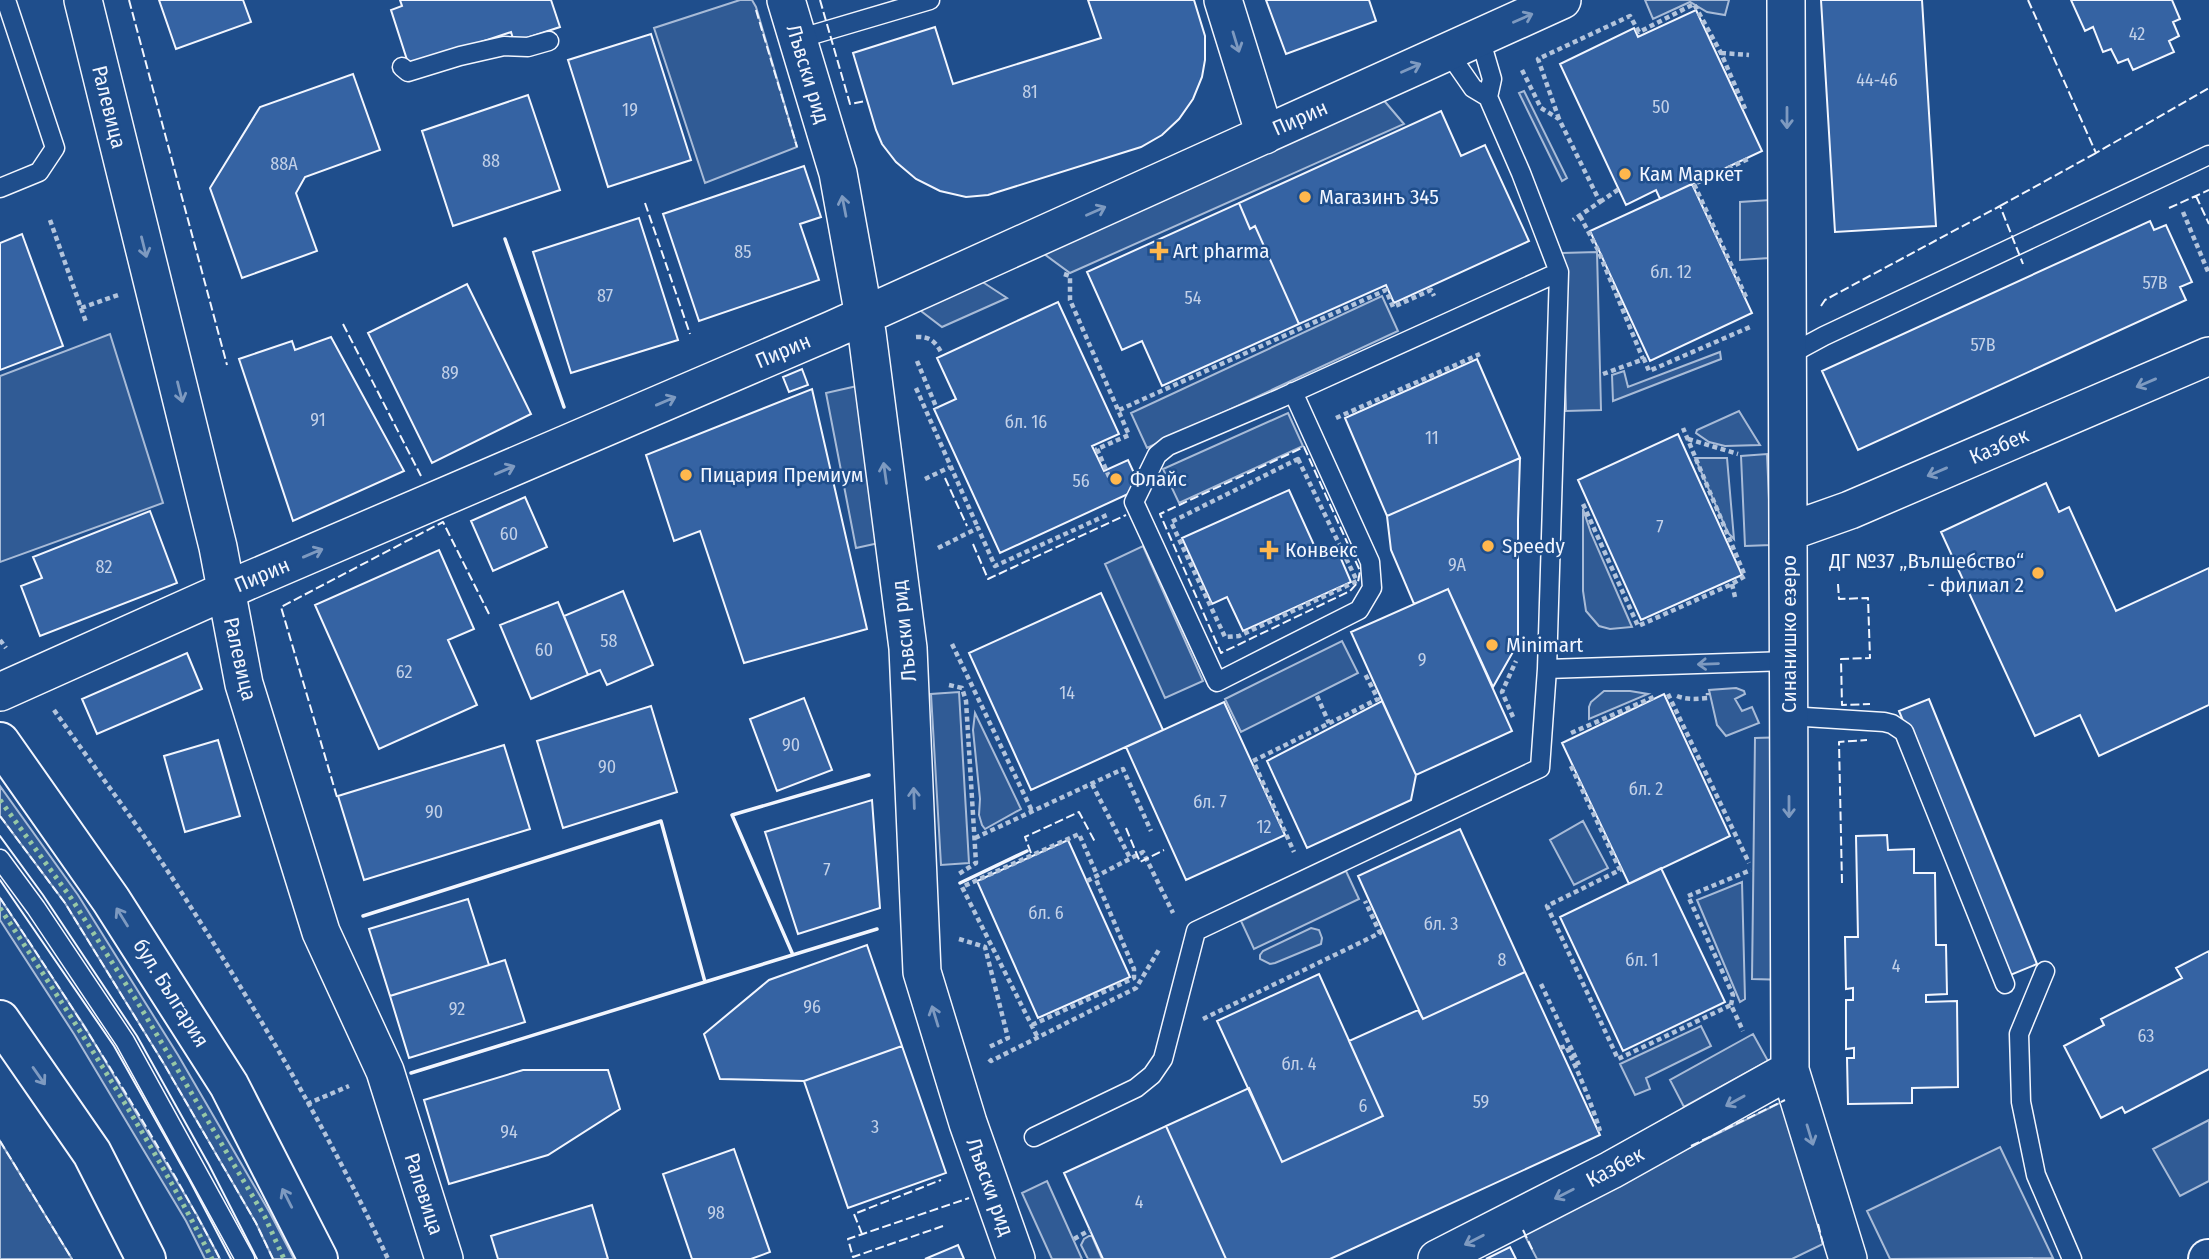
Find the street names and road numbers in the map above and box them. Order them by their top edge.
street label: Лъвски рид [781,21,835,127]
street label: Ралевица [86,63,132,151]
street label: Пирин [1268,94,1332,142]
street label: Пирин [751,328,815,374]
street label: Казбек [1965,422,2033,470]
street label: Пирин [230,552,294,598]
street label: Синанишко езеро [1776,555,1802,713]
street label: Лъвски рид [886,579,922,683]
street label: Ралевица [218,615,262,703]
street label: бул. България [127,934,215,1052]
street label: Лъвски рид [960,1135,1020,1239]
street label: Казбек [1582,1141,1649,1193]
street label: Ралевица [399,1150,449,1238]

